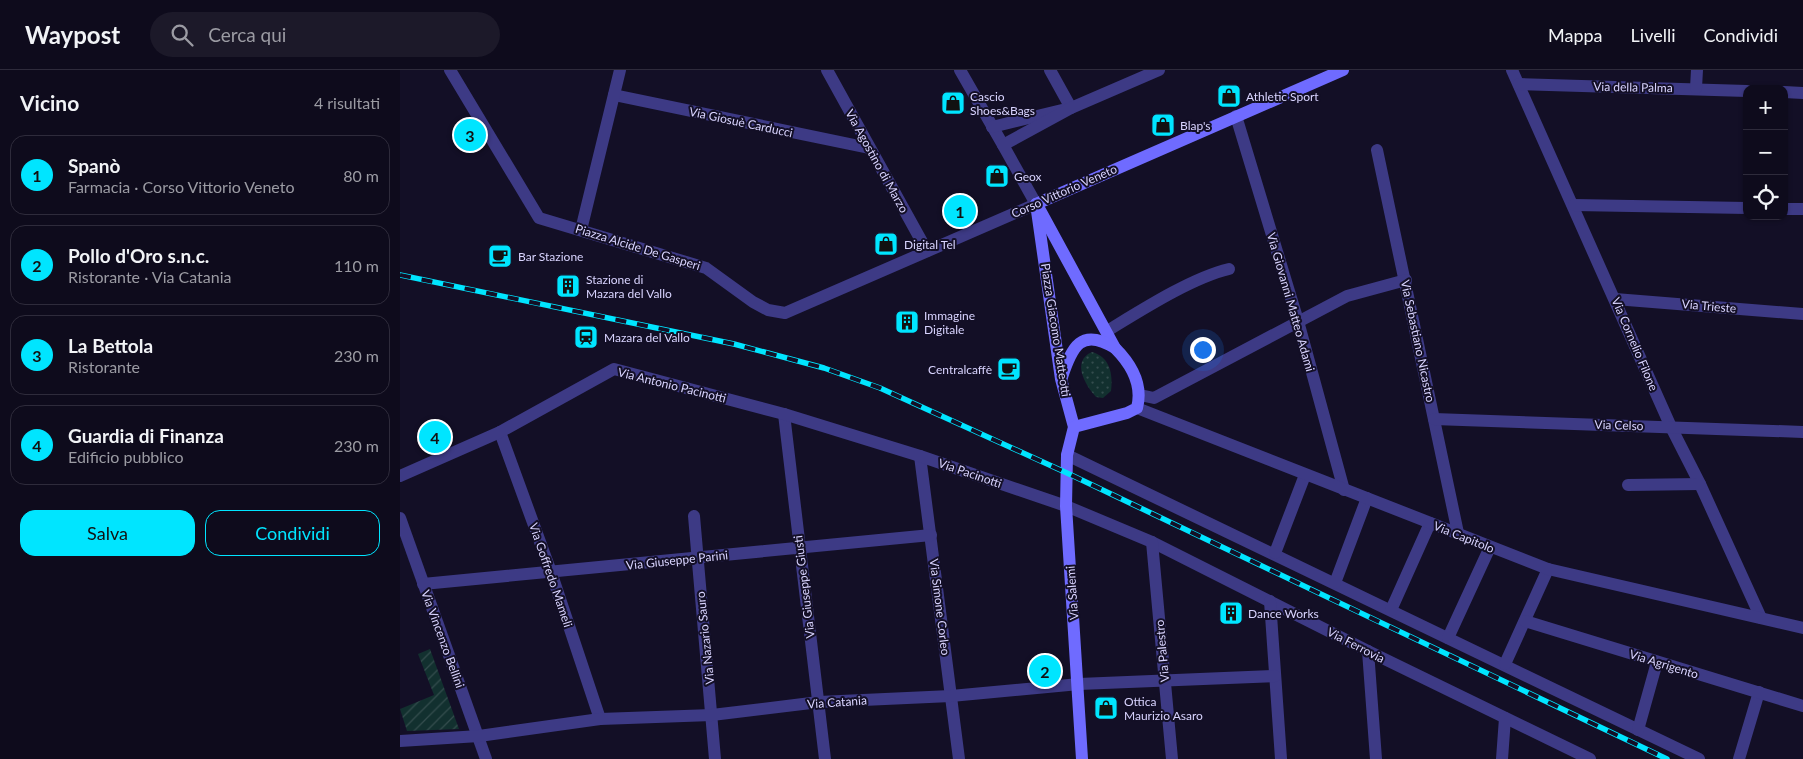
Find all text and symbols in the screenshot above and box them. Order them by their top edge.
search box [150,12,500,57]
text: Waypost [25,20,120,49]
icon: search [168,21,196,49]
text: Cerca qui [208,23,286,46]
text: Mappa [1548,24,1603,46]
text: Livelli [1631,24,1675,46]
text: Condividi [1703,24,1778,46]
street label: Via della Palma [1593,79,1673,95]
shop icon: Athletic Sport [1216,83,1242,109]
map controls [1743,85,1788,220]
button: + [1743,85,1788,130]
place label: Cascio Shoes&Bags [970,89,1035,118]
place label: Athletic Sport [1246,89,1319,104]
text: Vicino [20,90,79,115]
shop icon: Cascio Shoes&Bags [940,90,966,116]
text: 4 risultati [314,93,380,112]
street label: Via Giosuè Carducci [688,104,794,140]
street label: Via Agostino di Marzo [842,107,912,216]
shop icon: Blap's [1150,112,1176,138]
pin: 3 [454,116,486,154]
place label: Blap's [1180,118,1210,133]
button: − [1743,130,1788,175]
text: Spanò [68,154,120,177]
street label: Corso Vittorio Veneto [1009,161,1119,221]
shop icon: Geox [984,163,1010,189]
text: 1 [32,166,42,185]
text: 80 m [343,166,379,185]
place label: Geox [1014,169,1042,184]
button: locate [1743,175,1788,220]
text: Farmacia · Corso Vittorio Veneto [68,177,295,196]
pin: 1 [944,192,976,230]
street label: Piazza Alcide De Gasperi [574,221,702,273]
shop icon: Digital Tel [873,231,899,257]
street label: Via Giovanni Matteo Adami [1264,231,1318,373]
place label: Digital Tel [904,237,956,252]
cafe icon: Bar Stazione [487,243,513,269]
text: Pollo d'Oro s.n.c. [68,244,209,267]
place label: Bar Stazione [518,249,583,264]
text: 2 [32,256,42,275]
text: 110 m [334,256,379,275]
street label: Piazza Giacomo Matteotti [1038,262,1074,398]
text: Ristorante · Via Catania [68,267,232,286]
place label: Stazione di Mazara del Vallo [586,272,672,301]
building icon: Stazione di Mazara del Vallo [555,273,581,299]
street label: Via Sebastiano Nicastro [1398,278,1438,404]
street label: Via Cornelio Filone [1609,295,1661,393]
street label: Via Trieste [1681,296,1737,316]
place label: Immagine Digitale [924,308,975,337]
building icon: Immagine Digitale [894,309,920,335]
station icon: Mazara del Vallo [573,324,599,350]
place label: Mazara del Vallo [604,330,690,345]
text: La Bettola [68,334,153,357]
your location [1190,337,1216,363]
text: 3 [32,346,42,365]
text: 230 m [334,346,379,365]
cafe icon: Centralcaffè [996,356,1022,382]
text: Ristorante [68,357,140,376]
place label: Centralcaffè [928,362,992,377]
street label: Via Antonio Pacinotti [616,364,728,406]
street label: Via Celso [1594,417,1644,433]
pin: 4 [419,418,451,456]
text: Guardia di Finanza [68,424,224,447]
text: 4 [32,436,42,455]
text: 230 m [334,436,379,455]
text: Edificio pubblico [68,447,184,466]
street label: Via Pacinotti [936,455,1004,491]
button: Salva [20,510,195,556]
button: Condividi [205,510,380,556]
street label: Via Capitolo [1431,518,1497,556]
street label: Via Goffredo Mameli [526,521,576,629]
street label: Via Giuseppe Giusti [790,535,818,639]
street label: Via Giuseppe Parini [625,547,729,573]
street label: Via Simone Corleo [927,558,953,656]
street label: Via Salemi [1063,565,1081,621]
street label: Via Vincenzo Bellini [418,588,468,690]
street label: Via Nazario Sauro [693,591,717,685]
building icon: Dance Works [1218,600,1244,626]
place label: Dance Works [1248,606,1319,621]
street label: Via Palestro [1152,619,1172,683]
street label: Via Ferrovia [1325,624,1387,666]
street label: Via Agrigento [1628,646,1701,682]
pin: 2 [1029,652,1061,690]
street label: Via Catania [807,692,867,712]
place label: Ottica Maurizio Asaro [1124,694,1203,723]
shop icon: Ottica Maurizio Asaro [1093,695,1119,721]

